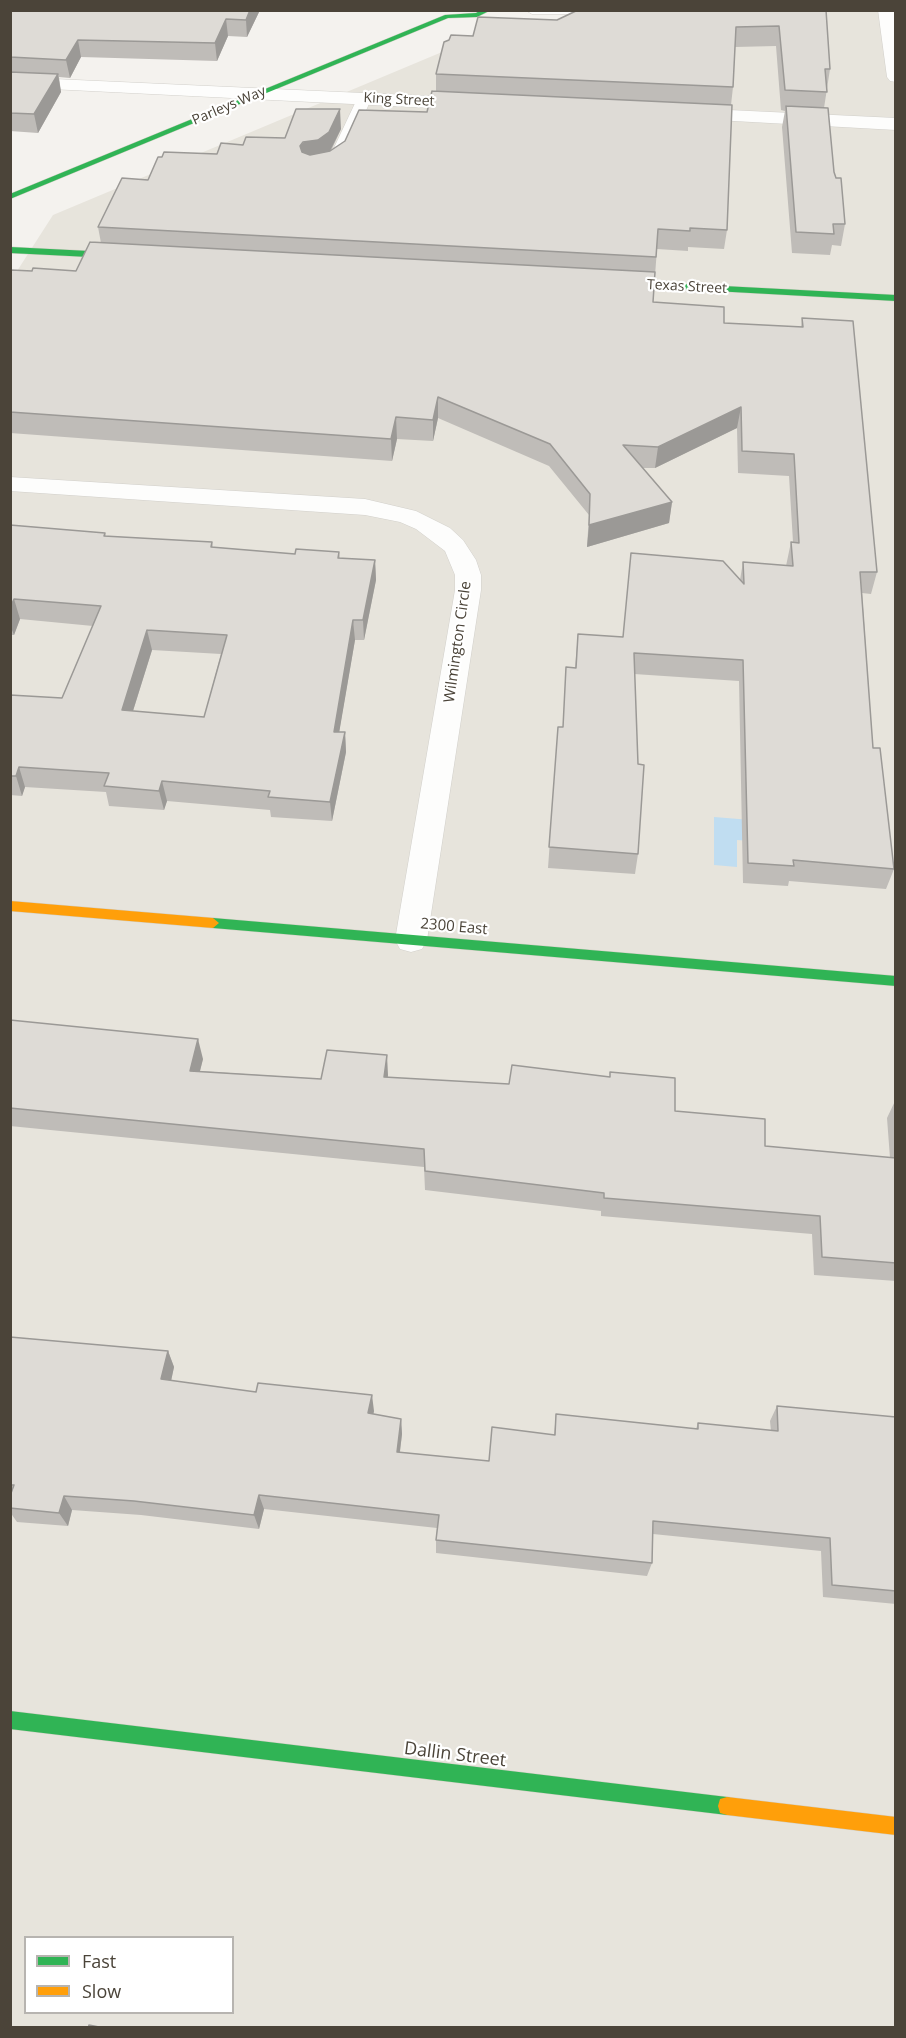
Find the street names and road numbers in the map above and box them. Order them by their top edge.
street label: Parleys Way [190,83,268,129]
street label: King Street [363,90,435,110]
street label: Texas Street [647,277,727,297]
street label: Wilmington Circle [441,580,475,704]
street label: 2300 East [420,915,488,939]
street label: Dallin Street [403,1738,507,1772]

